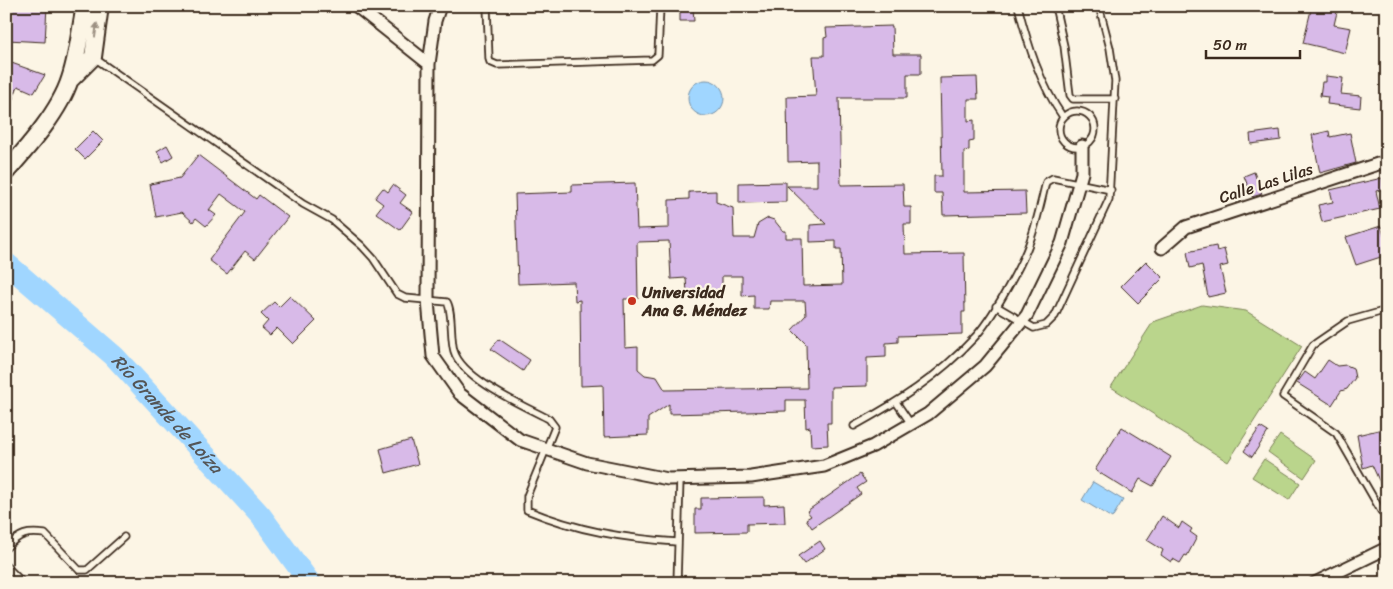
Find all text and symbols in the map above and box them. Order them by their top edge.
one-way arrow [93,22,101,38]
scale bar [1206,28,1299,60]
text: 50 m [1213,32,1248,58]
street label: Calle Las Lilas [1215,154,1317,212]
place label: Universidad Ana G. Méndez [641,278,747,325]
marker: Universidad Ana G. Méndez [626,295,638,307]
water label: Río Grande de Loíza [103,346,232,483]

